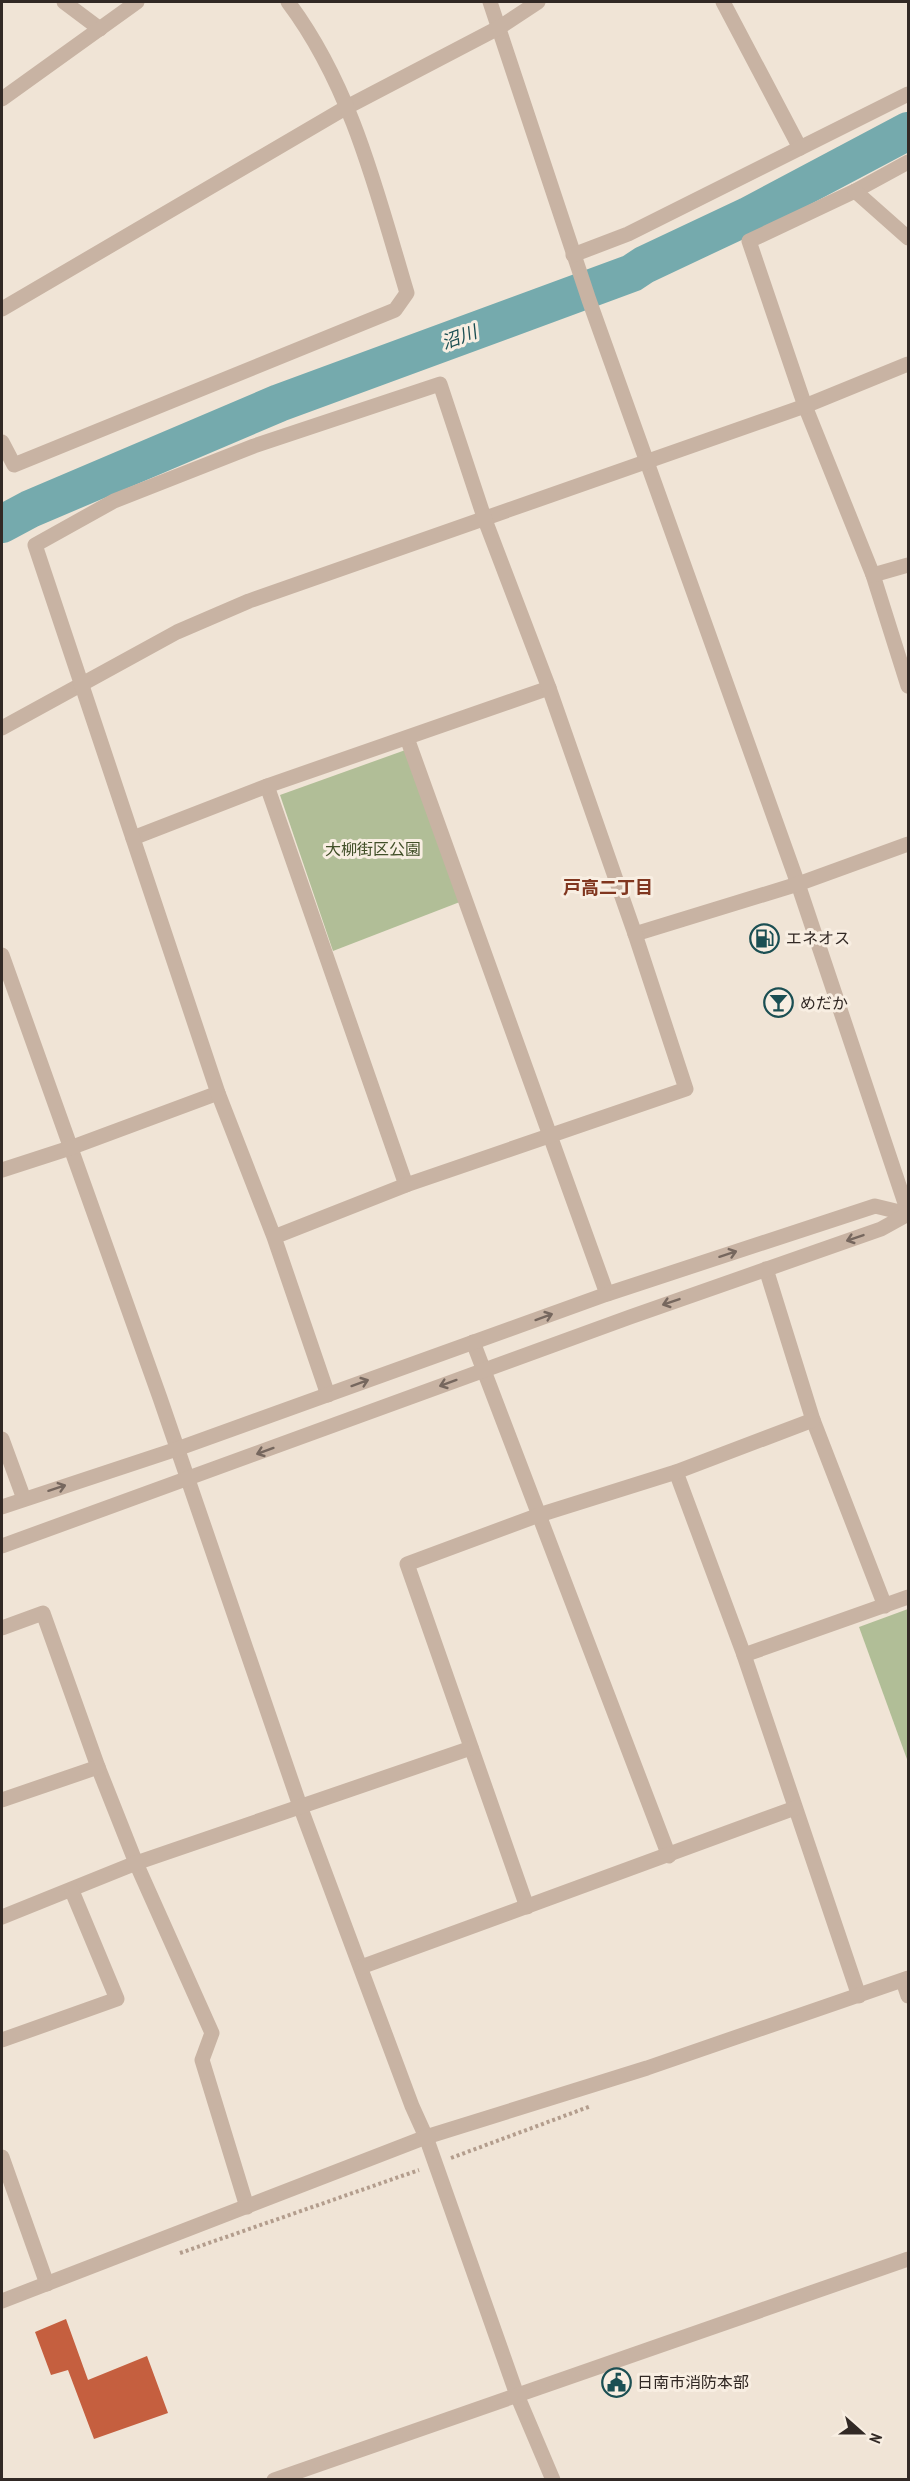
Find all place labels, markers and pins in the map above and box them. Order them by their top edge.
fuel station icon: エネオス [749,922,781,954]
place label: エネオス [786,928,850,948]
bar icon: めだか [763,987,795,1019]
place label: めだか [800,993,848,1013]
public building icon: 日南市消防本部 [600,2366,632,2398]
place label: 日南市消防本部 [637,2372,749,2392]

